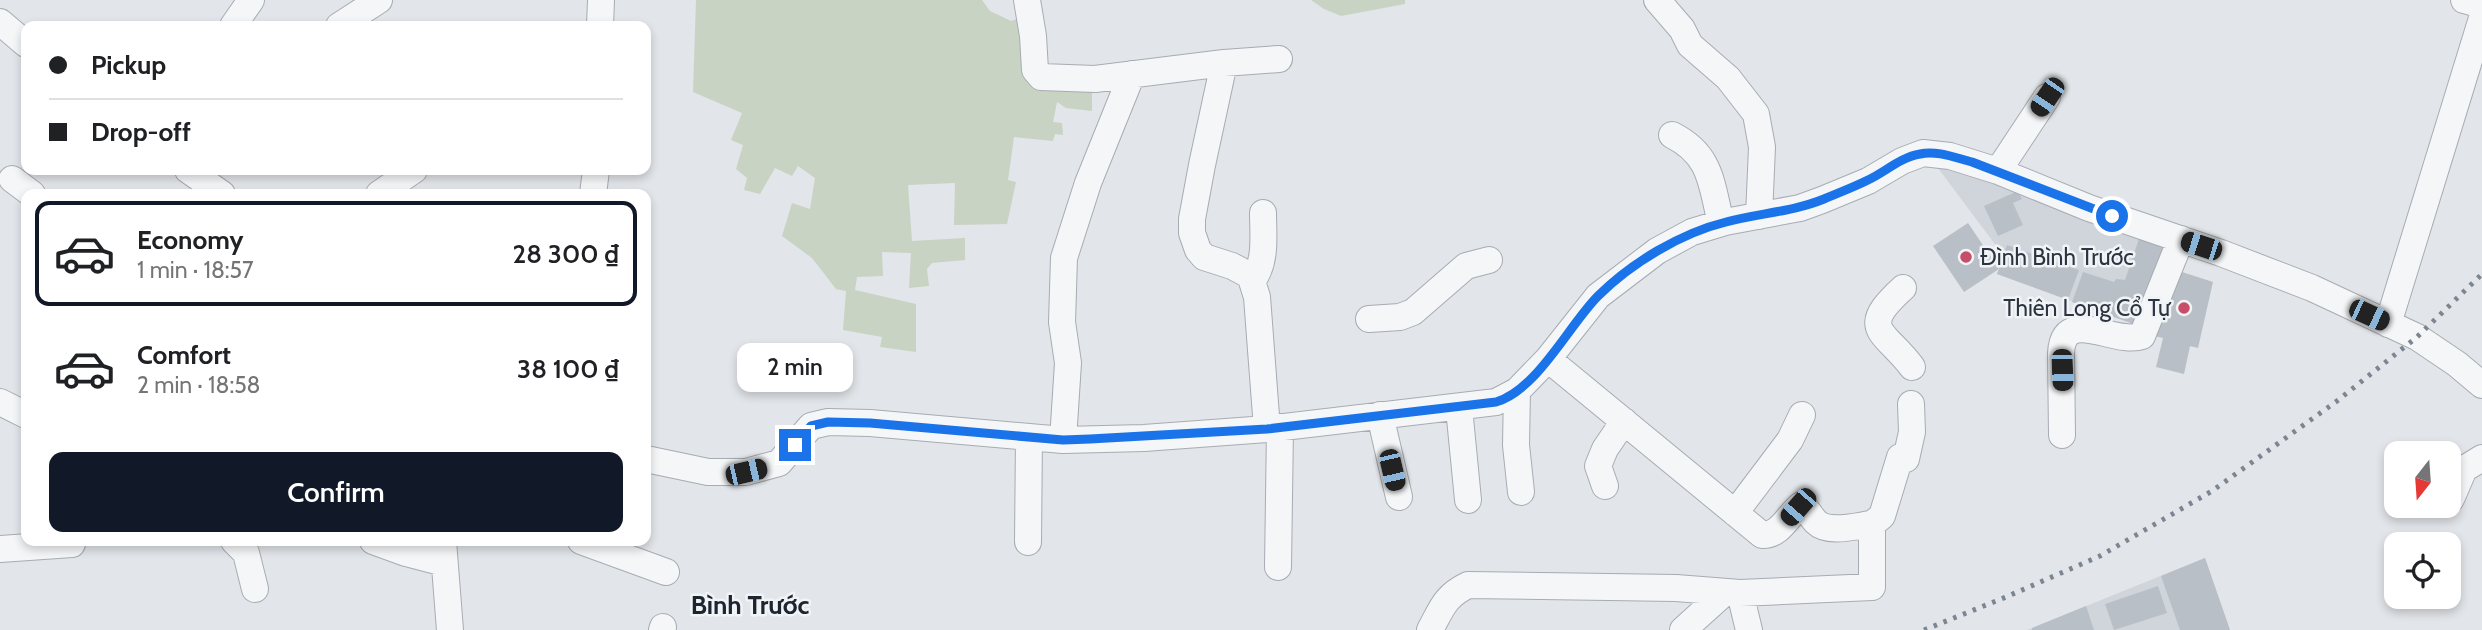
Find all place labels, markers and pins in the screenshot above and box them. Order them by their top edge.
place label: Đình Bình Trước [1980,243,2134,271]
marker: Đình Bình Trước [1958,249,1974,265]
place label: Thiên Long Cổ Tự [2003,294,2172,322]
marker: Thiên Long Cổ Tự [2176,300,2192,316]

